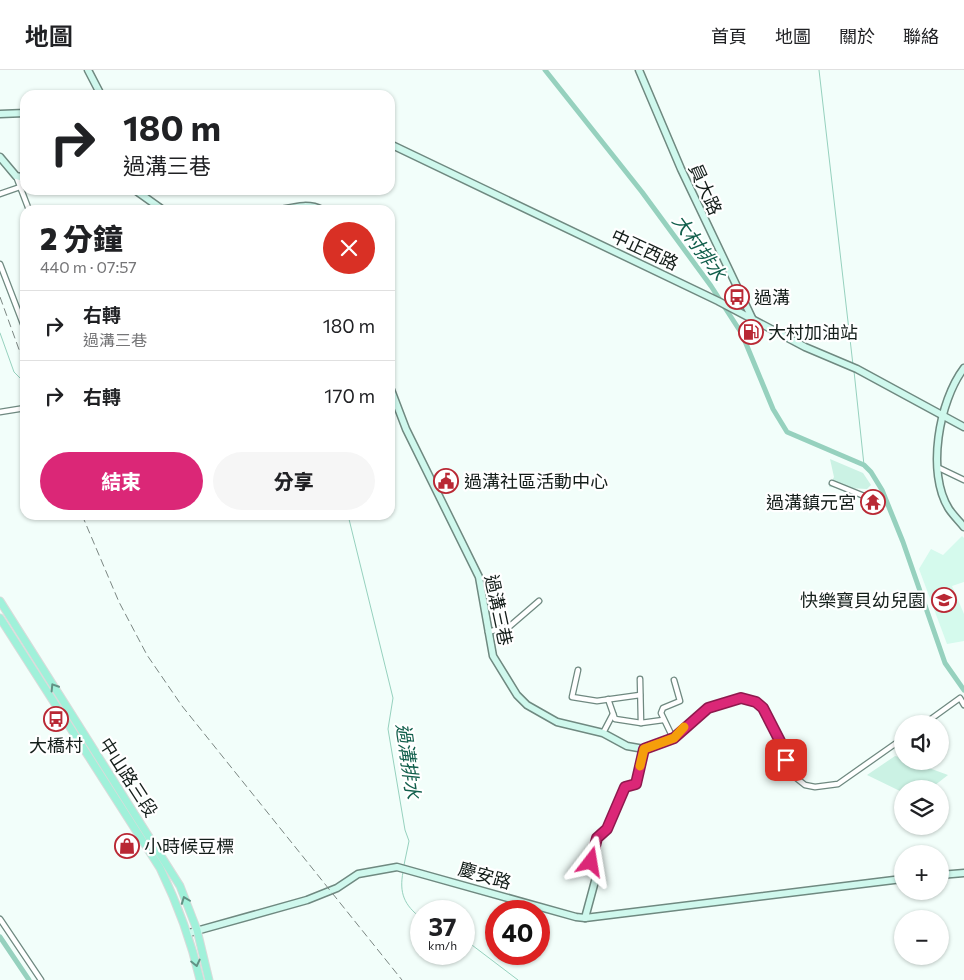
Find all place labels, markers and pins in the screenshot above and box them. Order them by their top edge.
bus stop icon: 過溝 [724,284,750,310]
place label: 過溝 [754,286,790,308]
fuel station icon: 大村加油站 [738,319,764,345]
place label: 大村加油站 [768,321,858,343]
public building icon: 過溝社區活動中心 [433,468,459,494]
place label: 過溝社區活動中心 [464,470,608,492]
temple icon: 過溝鎮元宮 [860,489,886,515]
place label: 過溝鎮元宮 [766,491,856,513]
school or university icon: 快樂寶貝幼兒園 [931,587,957,613]
place label: 快樂寶貝幼兒園 [800,589,926,611]
bus stop icon: 大橋村 [43,706,69,732]
place label: 大橋村 [29,734,83,756]
pin [765,739,807,781]
shop icon: 小時候豆標 [114,833,140,859]
place label: 小時候豆標 [144,835,234,857]

